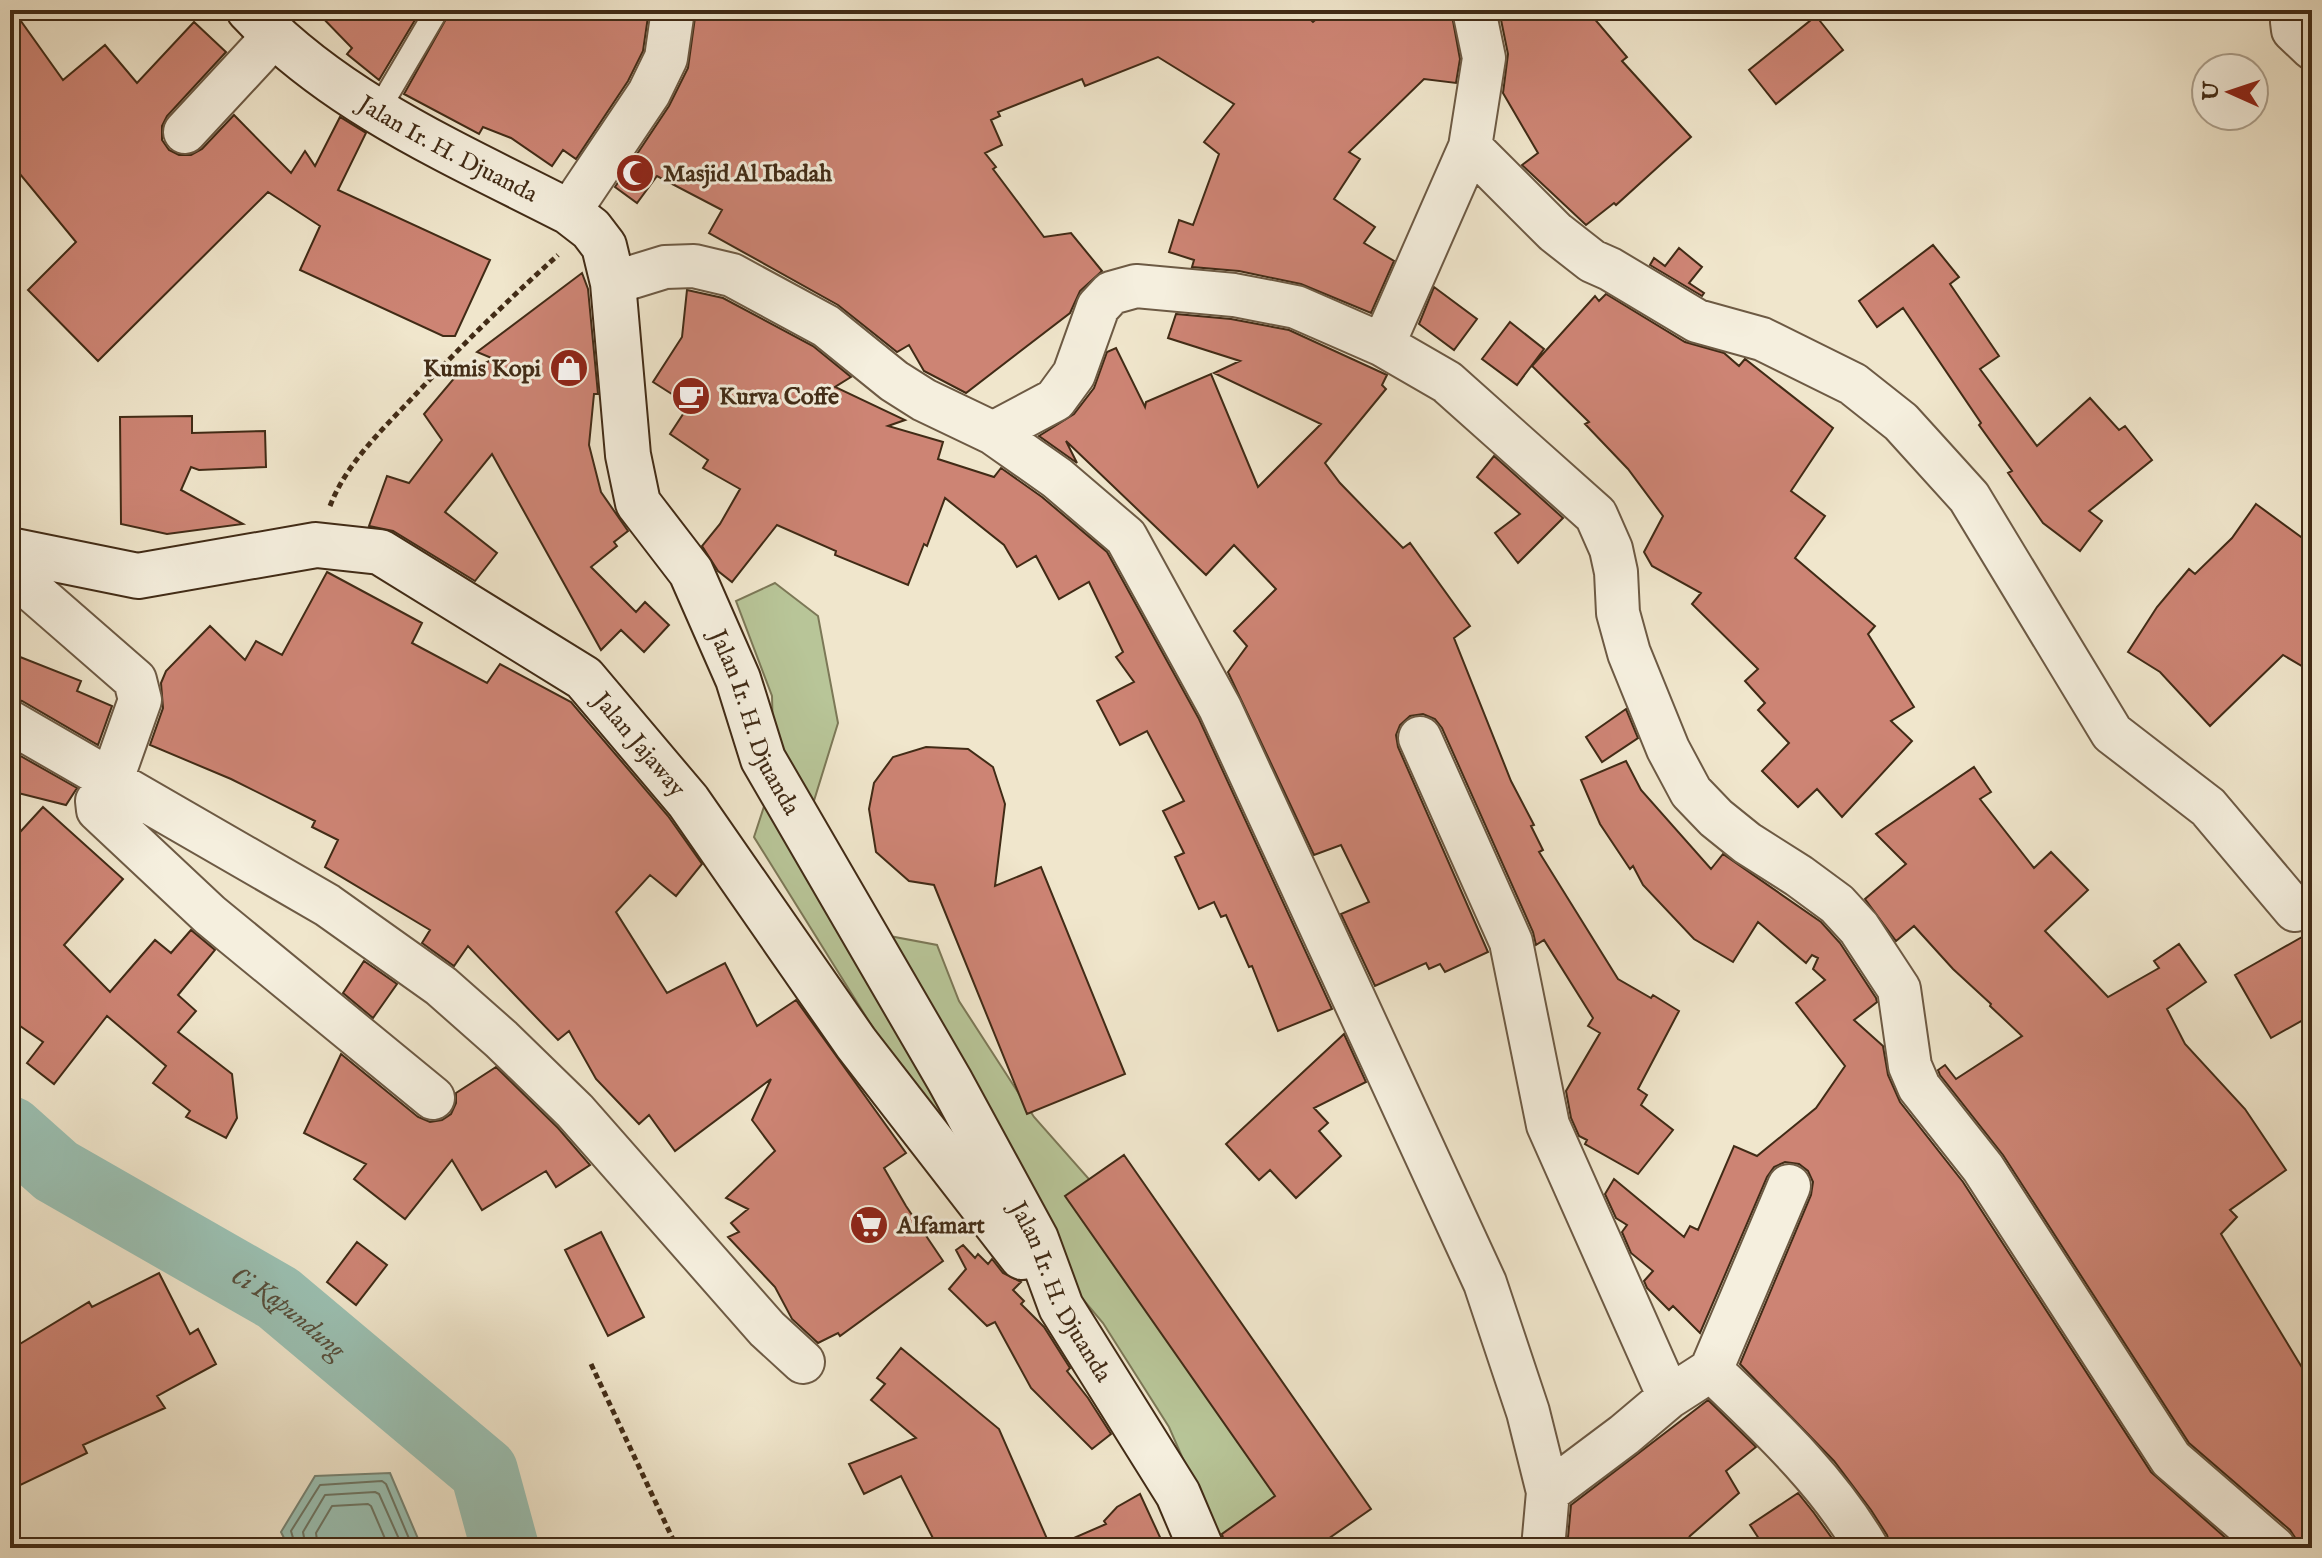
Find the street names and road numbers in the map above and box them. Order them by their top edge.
street label: Jalan Ir. H. Djuanda [349,88,543,211]
street label: Jalan Ir. H. Djuanda [700,622,807,822]
street label: Jalan Jajaway [584,684,692,804]
street label: Jalan Ir. H. Djuanda [1000,1194,1119,1389]

